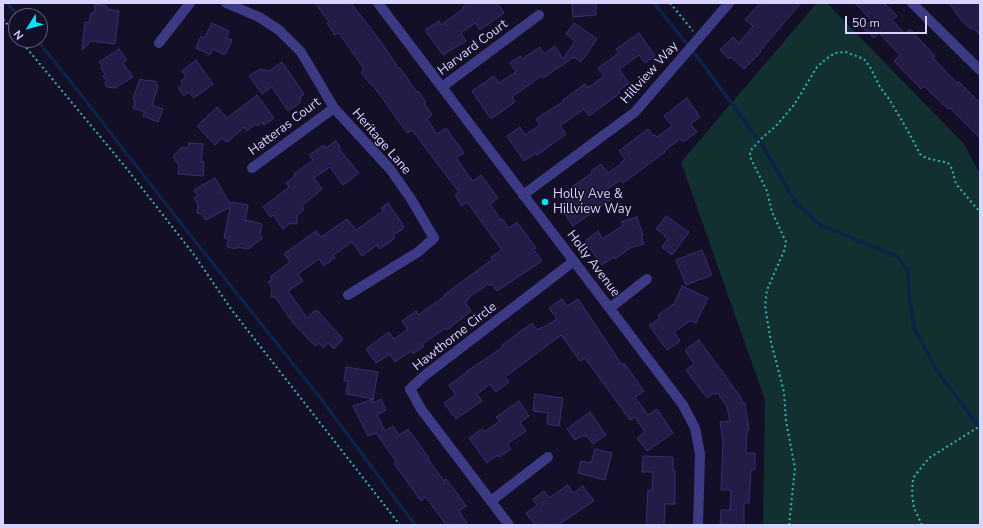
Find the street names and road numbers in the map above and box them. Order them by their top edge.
street label: Harvard Court [435,17,511,79]
street label: Hillview Way [618,39,682,107]
street label: Hatteras Court [246,95,324,159]
street label: Heritage Lane [348,106,414,178]
street label: Holly Avenue [563,228,623,300]
street label: Hawthorne Circle [410,299,500,375]

